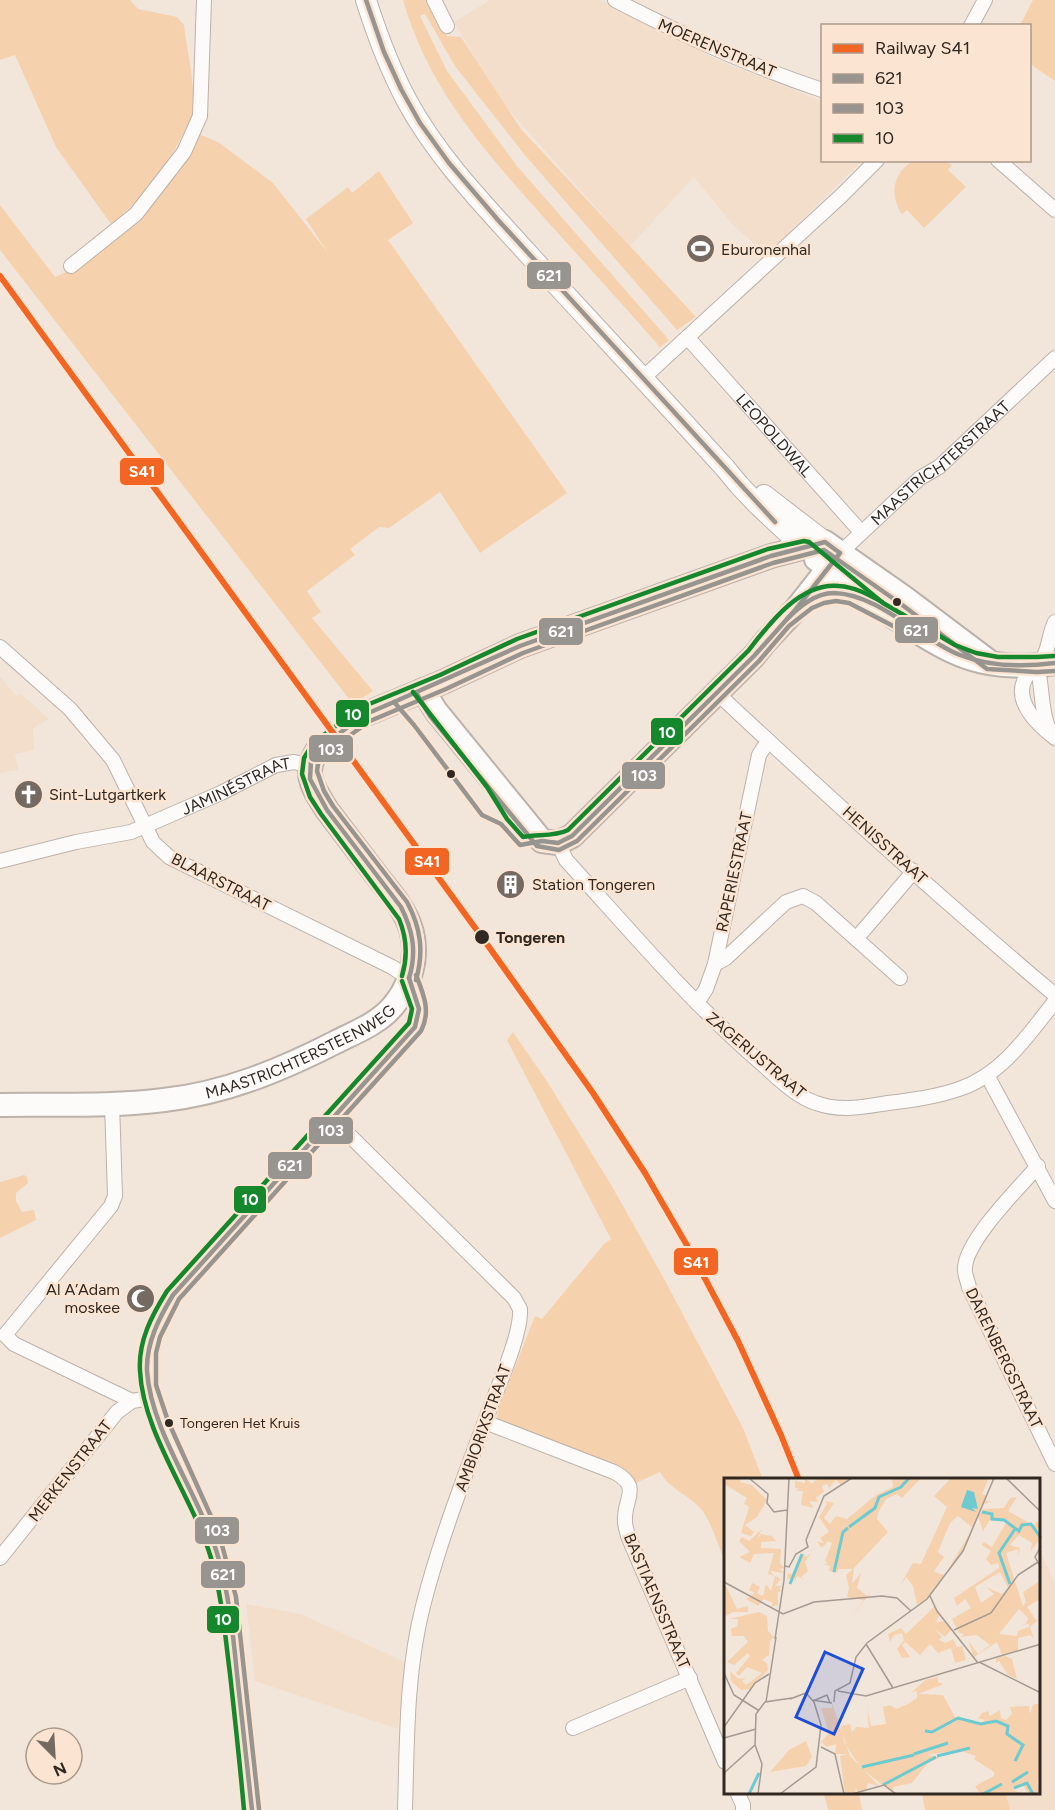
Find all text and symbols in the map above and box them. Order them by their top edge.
street label: MOERENSTRAAT [655,15,779,81]
legend [821,24,1031,162]
text: Railway S41 [875,37,970,59]
text: 621 [875,67,903,89]
text: 103 [875,97,904,119]
text: 10 [875,127,894,149]
sports icon: Eburonenhal [684,233,716,265]
place label: Eburonenhal [721,240,811,259]
line badge: 621 [526,261,572,290]
text: 621 [536,266,562,285]
street label: LEOPOLDWAL [732,389,817,481]
street label: MAASTRICHTERSTRAAT [867,396,1013,529]
line badge: S41 [119,457,165,486]
text: S41 [129,462,155,481]
unlabelled marker [891,596,903,608]
line badge: 621 [894,616,939,644]
line badge: 621 [538,617,584,646]
text: 621 [903,621,929,640]
text: 621 [548,622,574,641]
line badge: 10 [335,699,370,728]
text: 10 [344,705,362,724]
line badge: 10 [650,717,684,746]
text: 10 [658,723,676,742]
line badge: 103 [308,734,354,763]
text: 103 [318,740,344,759]
street label: JAMINÉSTRAAT [178,753,291,819]
line badge: 103 [621,761,666,790]
text: 103 [631,766,657,785]
unlabelled marker [445,768,457,780]
church icon: Sint-Lutgartkerk [12,778,44,810]
place label: Sint-Lutgartkerk [49,785,166,804]
street label: HENISSTRAAT [839,802,931,888]
street label: RAPERIESTRAAT [712,810,756,934]
line badge: S41 [404,847,450,876]
street label: BLAARSTRAAT [168,849,274,915]
text: S41 [414,852,440,871]
building icon: Station Tongeren [495,868,527,900]
place label: Station Tongeren [532,875,655,894]
marker: Tongeren [473,928,491,946]
place label: Tongeren [496,928,565,947]
street label: MAASTRICHTERSTEENWEG [203,1000,399,1102]
street label: ZAGERIJSTRAAT [702,1008,810,1102]
line badge: 103 [308,1116,354,1145]
text: 103 [318,1121,344,1140]
line badge: 621 [267,1151,313,1180]
text: 621 [277,1156,303,1175]
line badge: 10 [233,1185,267,1214]
text: 10 [241,1190,259,1209]
line badge: S41 [673,1247,719,1276]
text: S41 [683,1253,709,1272]
place label: Al A’Adam moskee [46,1280,120,1317]
mosque icon: Al A’Adam moskee [125,1282,157,1314]
street label: DARENBERGSTRAAT [962,1285,1046,1432]
street label: AMBIORIXSTRAAT [451,1362,515,1494]
place label: Tongeren Het Kruis [180,1415,300,1432]
street label: MERKENSTRAAT [24,1416,116,1526]
marker: Tongeren Het Kruis [163,1417,175,1429]
inset map [724,1478,1040,1795]
line badge: 103 [194,1516,240,1545]
text: 103 [204,1521,230,1540]
street label: BASTIAENSSTRAAT [620,1531,694,1672]
line badge: 621 [200,1560,246,1589]
text: 621 [210,1565,236,1584]
line badge: 10 [206,1605,240,1634]
text: 10 [214,1610,232,1629]
north arrow [24,1726,84,1786]
text: N [50,1758,69,1780]

